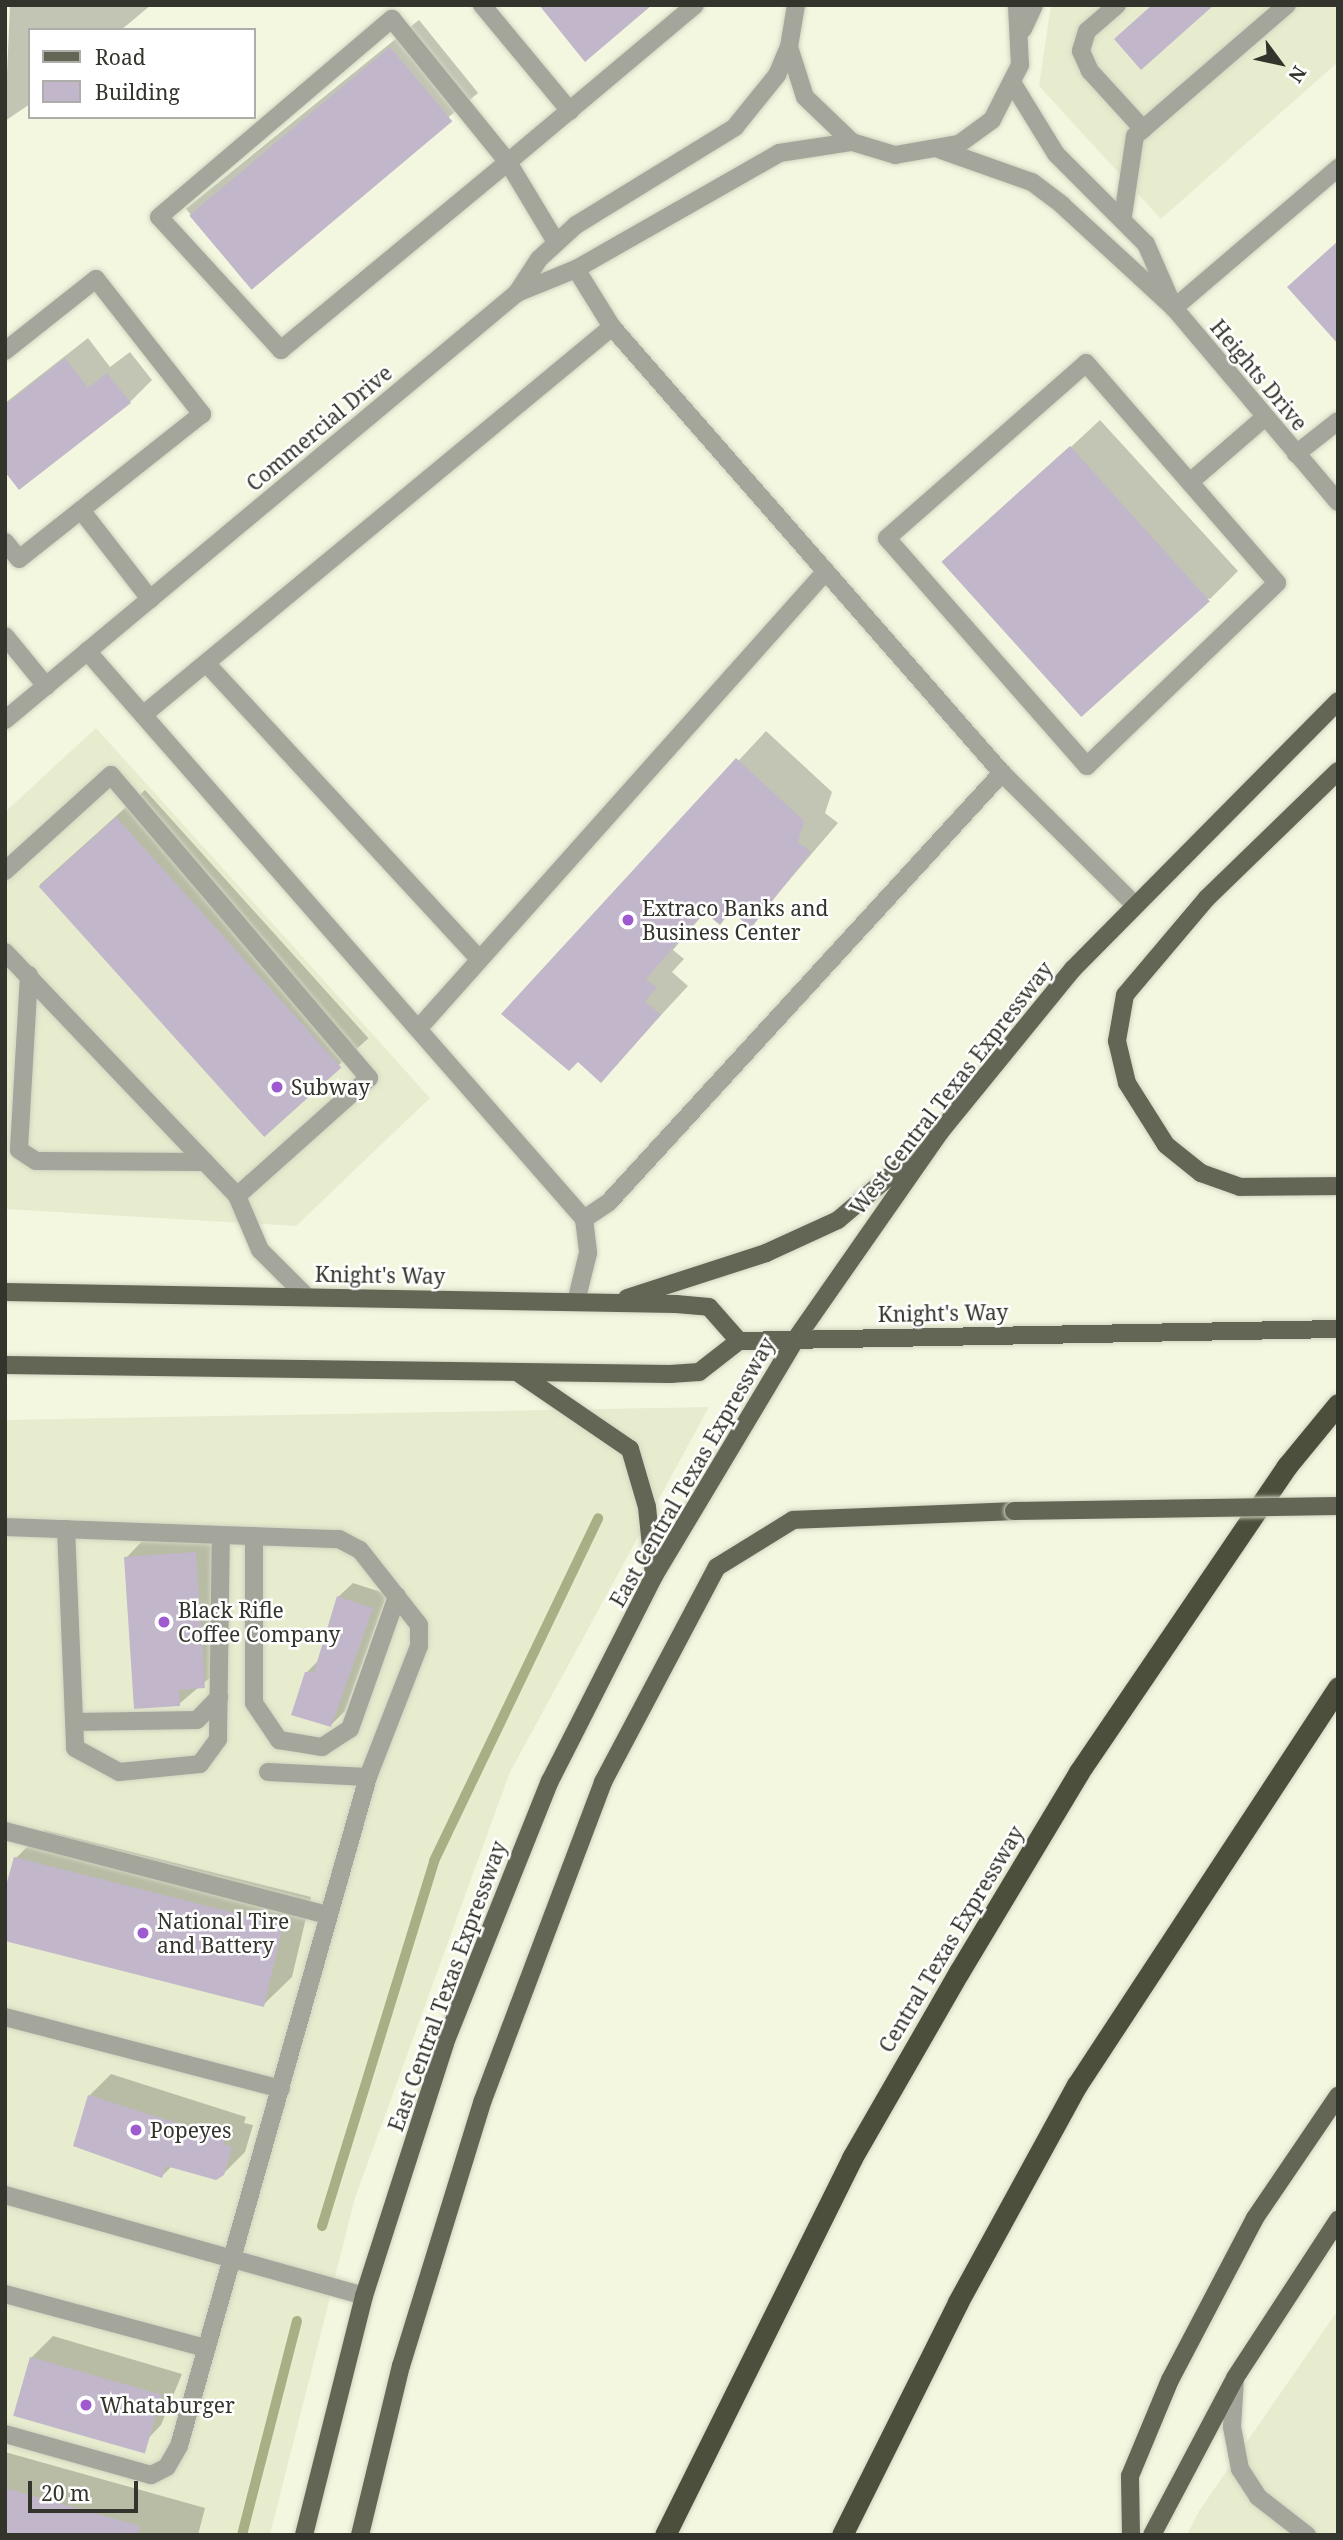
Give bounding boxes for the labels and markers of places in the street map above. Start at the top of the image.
place label: Extraco Banks and Business Center [642,895,828,945]
marker: Extraco Banks and Business Center [620,912,636,928]
place label: Subway [291,1074,370,1100]
marker: Subway [269,1079,285,1095]
place label: Black Rifle Coffee Company [178,1597,340,1647]
marker: Black Rifle Coffee Company [156,1614,172,1630]
place label: National Tire and Battery [157,1908,289,1958]
marker: National Tire and Battery [135,1925,151,1941]
place label: Popeyes [150,2117,232,2143]
marker: Popeyes [128,2122,144,2138]
place label: Whataburger [100,2392,235,2418]
marker: Whataburger [78,2397,94,2413]

